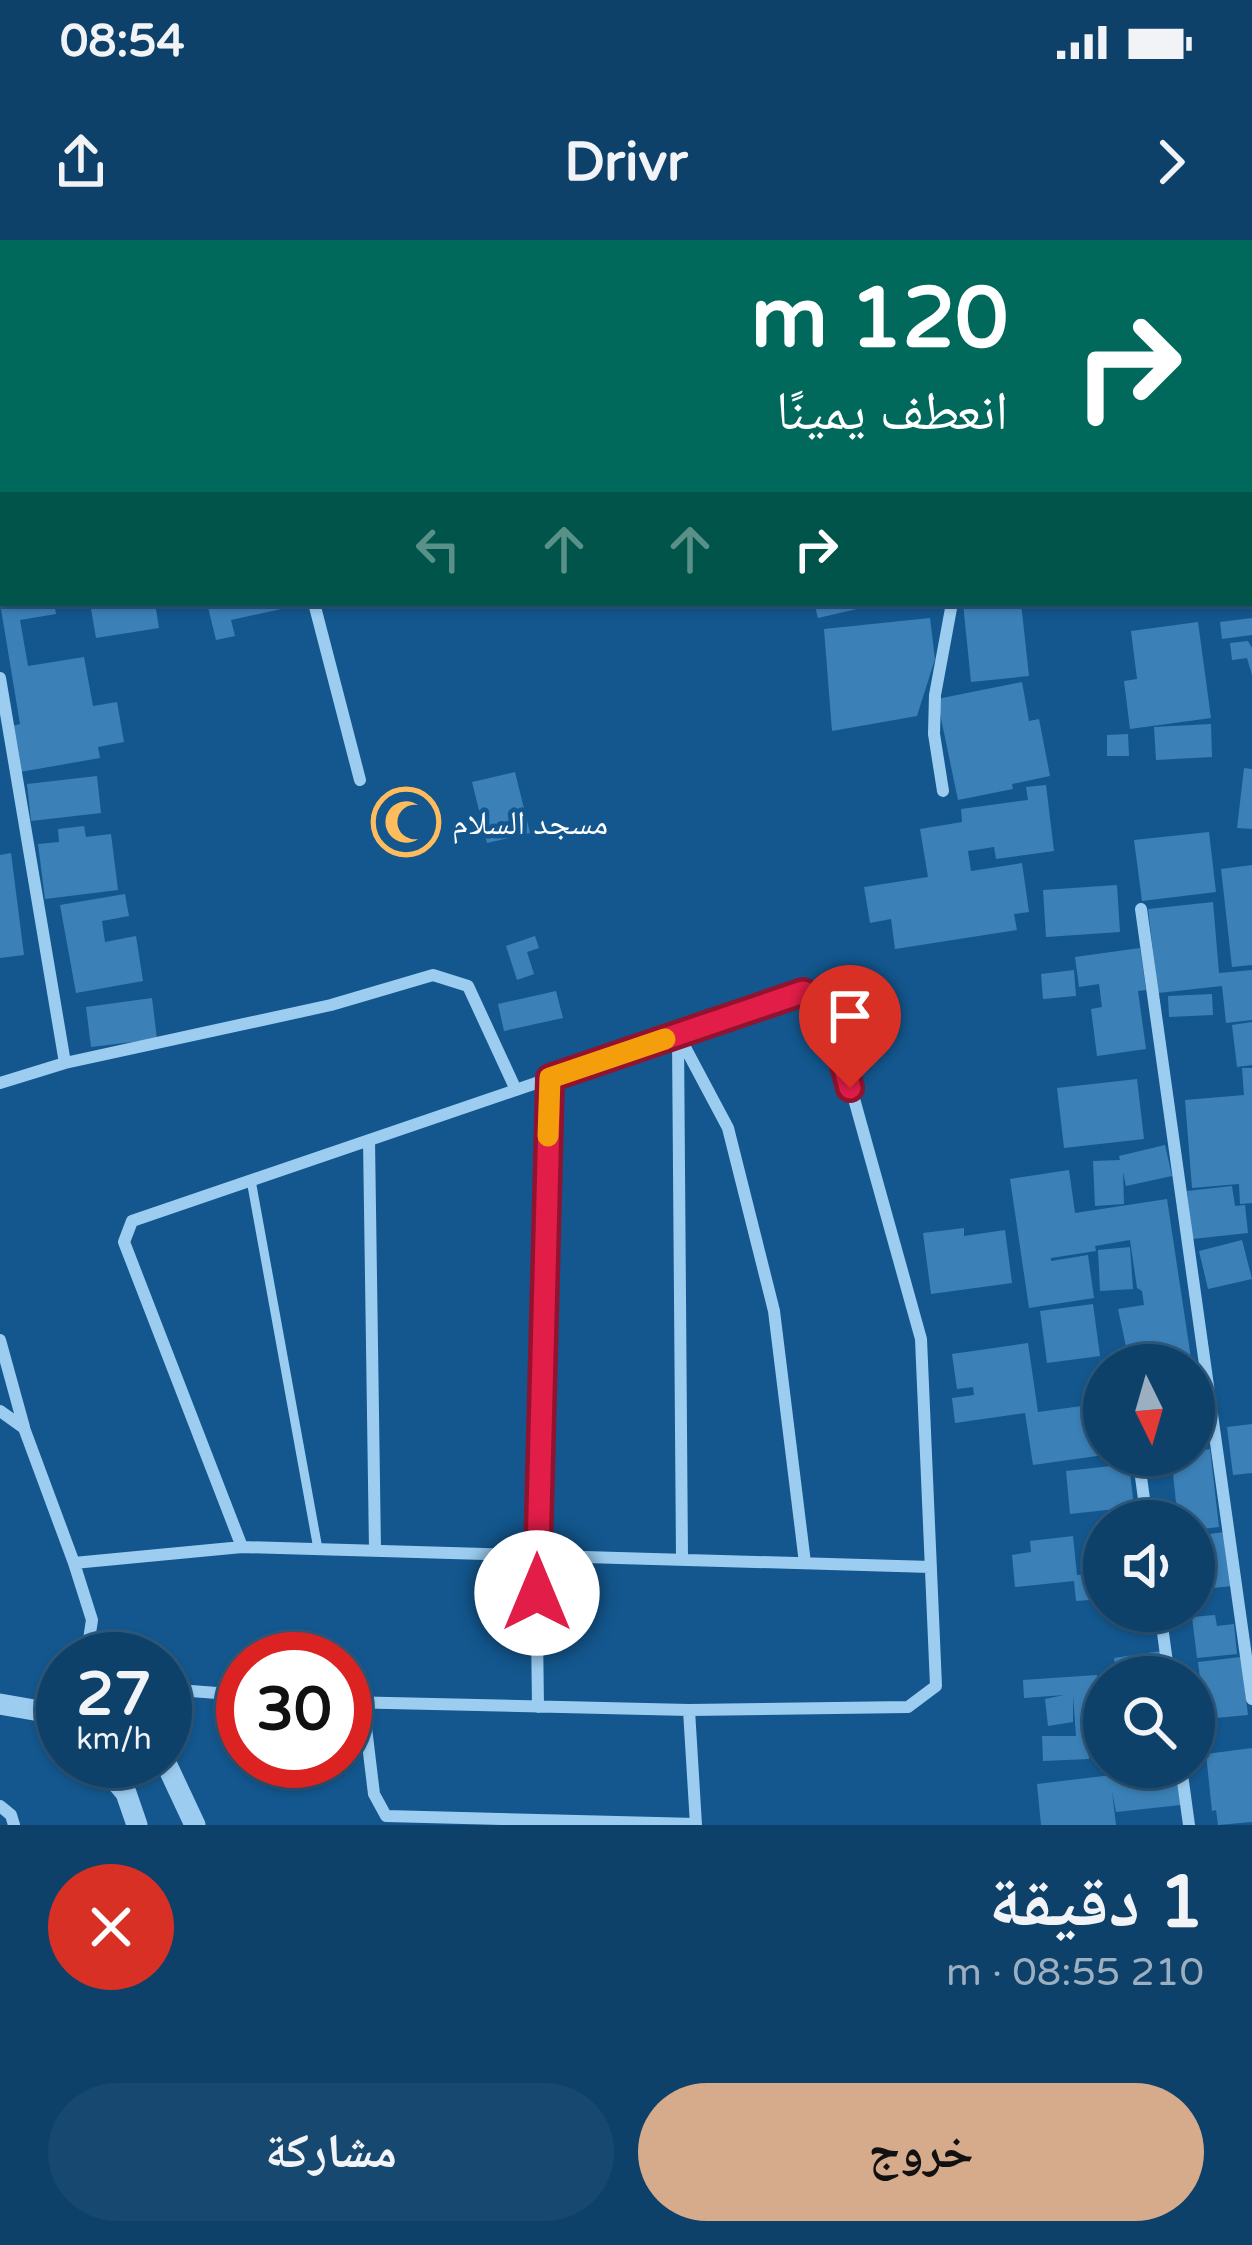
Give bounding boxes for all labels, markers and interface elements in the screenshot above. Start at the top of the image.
text: 08:54 [60,15,185,69]
icon: share [48,129,114,195]
icon: forward [1138,129,1204,195]
text: Drivr [564,130,688,195]
text: 120 m [751,269,1008,370]
icon: right [1050,288,1206,444]
text: انعطف يمينًا [776,379,1008,444]
icon: left [405,516,471,582]
icon: ahead [531,516,597,582]
icon: ahead [657,516,723,582]
icon: right [783,516,849,582]
mosque icon: مسجد السلام [371,787,441,857]
place label: مسجد السلام [452,804,608,844]
pin [799,965,901,1088]
icon: arrive [817,983,883,1049]
north arrow [1083,1344,1215,1476]
map controls [1083,1344,1215,1788]
button: sound [1083,1500,1215,1632]
position arrow [474,1530,600,1656]
speed limit sign: 30 [216,1632,372,1788]
button: search [1083,1656,1215,1788]
text: 27 [76,1659,152,1731]
text: km/h [76,1721,152,1758]
text: 1 دقيقة [989,1860,1204,1947]
button: close [48,1864,174,1990]
text: 210 m · 08:55 [946,1949,1204,1996]
button: مشاركة [48,2083,614,2221]
button: خروج [638,2083,1204,2221]

